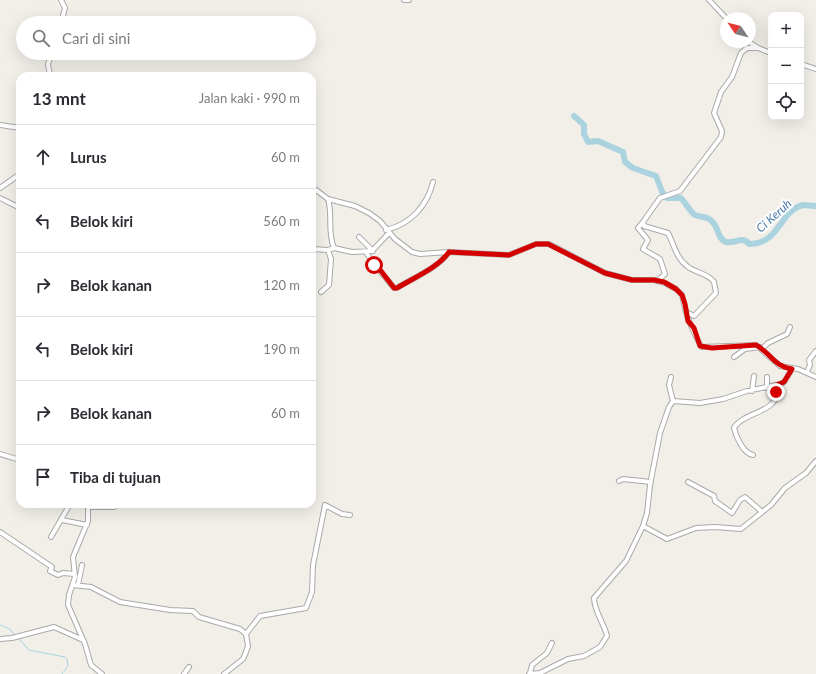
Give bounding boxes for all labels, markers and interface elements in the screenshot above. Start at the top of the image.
north arrow [720,12,756,48]
map controls [768,12,804,120]
button: + [768,12,804,48]
search box [16,16,316,60]
icon: search [30,27,52,49]
text: Cari di sini [62,29,130,47]
button: − [768,48,804,84]
button: locate [768,84,804,120]
text: 13 mnt [32,88,86,109]
text: Jalan kaki · 990 m [199,90,300,106]
icon: ahead [32,146,54,168]
text: Lurus [70,148,107,166]
text: 60 m [271,149,300,165]
water label: Ci Keruh [753,196,795,235]
icon: left [32,210,54,232]
text: Belok kiri [70,212,133,230]
text: 560 m [263,213,300,229]
route start [365,256,383,274]
icon: right [32,274,54,296]
text: Belok kanan [70,276,152,294]
text: 120 m [263,277,300,293]
icon: left [32,338,54,360]
text: Belok kiri [70,340,133,358]
text: 190 m [263,341,300,357]
route end [767,383,785,401]
icon: right [32,402,54,424]
text: Belok kanan [70,404,152,422]
text: 60 m [271,405,300,421]
icon: arrive [32,466,54,488]
text: Tiba di tujuan [70,468,161,486]

